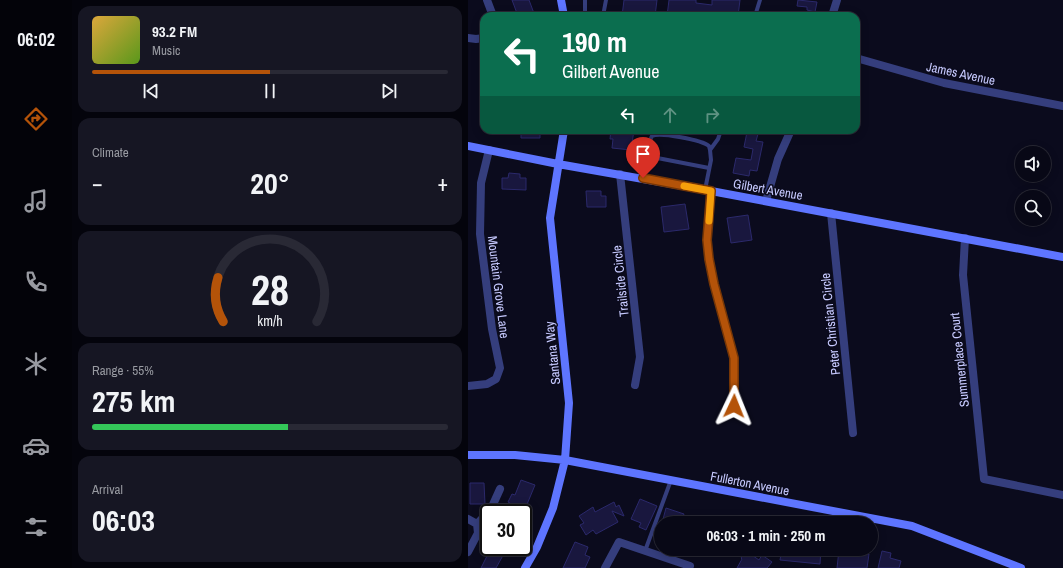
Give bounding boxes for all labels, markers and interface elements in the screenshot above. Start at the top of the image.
text: 93.2 FM [152,21,197,42]
text: 190 m [562,23,627,61]
text: 06:02 [17,27,55,52]
icon: left [496,28,548,80]
text: Music [152,42,180,59]
street label: James Avenue [925,58,997,89]
text: Gilbert Avenue [562,59,659,84]
icon: previous [140,80,162,102]
icon: pause [259,80,281,102]
icon: next [378,80,400,102]
icon: left [617,104,639,126]
icon: ahead [659,104,681,126]
icon: right [701,104,723,126]
icon: directions [22,105,50,133]
pin [626,137,660,178]
icon: arrive [632,143,654,165]
text: Climate [92,144,129,161]
map controls [1015,146,1051,226]
button: sound [1015,146,1051,182]
text: 20° [250,163,290,203]
text: − [92,168,103,198]
text: + [437,168,448,198]
street label: Gilbert Avenue [732,175,804,204]
icon: music [22,187,50,215]
button: search [1015,190,1051,226]
street label: Mountain Grove Lane [484,235,513,339]
street label: Trailside Circle [608,244,633,318]
text: 28 [251,262,289,318]
icon: phone [22,268,50,296]
street label: Peter Christian Circle [817,272,844,376]
text: km/h [257,311,283,330]
street label: Summerplace Court [946,312,973,408]
street label: Santana Way [541,320,564,385]
icon: climate [22,350,50,378]
text: Range · 55% [92,362,154,379]
text: 275 km [92,381,175,421]
position arrow [713,385,755,427]
icon: car [22,432,50,460]
street label: Fullerton Avenue [709,468,791,499]
text: Arrival [92,481,123,498]
text: 06:03 [92,500,155,540]
speed limit sign: 30 [480,504,532,556]
icon: filters [22,513,50,541]
text: 06:03 · 1 min · 250 m [707,525,825,546]

